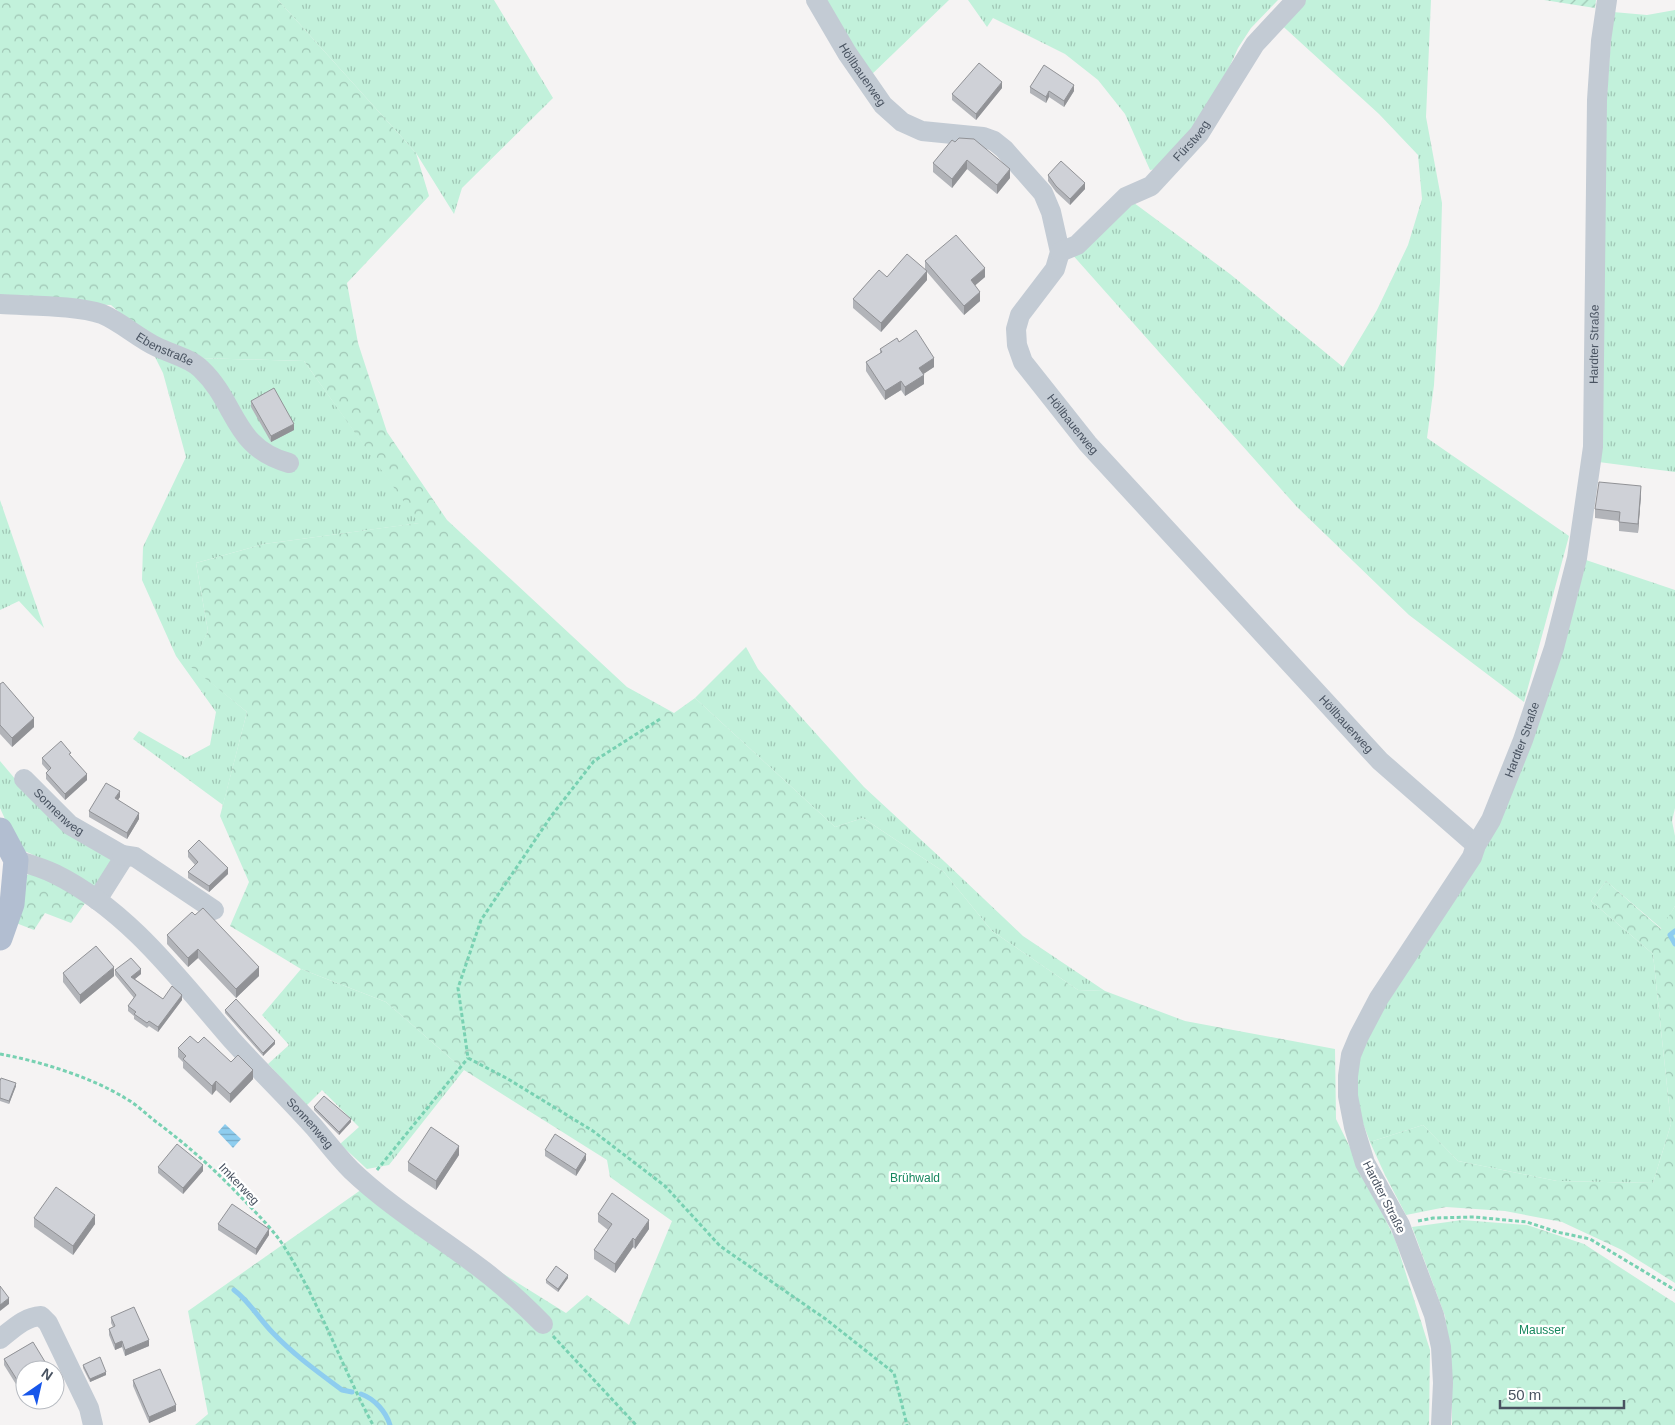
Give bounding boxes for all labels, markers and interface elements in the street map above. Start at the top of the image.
street label: Höllbauerweg [836,41,889,109]
street label: Fürstweg [1170,118,1213,164]
street label: Hardter Straße [1587,304,1602,384]
street label: Ebenstraße [133,329,196,369]
street label: Höllbauerweg [1044,391,1101,457]
street label: Höllbauerweg [1316,692,1376,756]
street label: Hardter Straße [1502,700,1542,780]
street label: Sonnenweg [31,786,86,838]
street label: Sonnenweg [284,1095,336,1152]
street label: Hardter Straße [1360,1158,1408,1236]
street label: Imkerweg [216,1160,262,1208]
park label: Brühwald [890,1171,940,1185]
park label: Mausser [1519,1323,1565,1337]
north arrow [15,1360,65,1410]
text: N [39,1365,56,1384]
scale bar [1500,1378,1624,1410]
text: 50 m [1508,1386,1541,1403]

